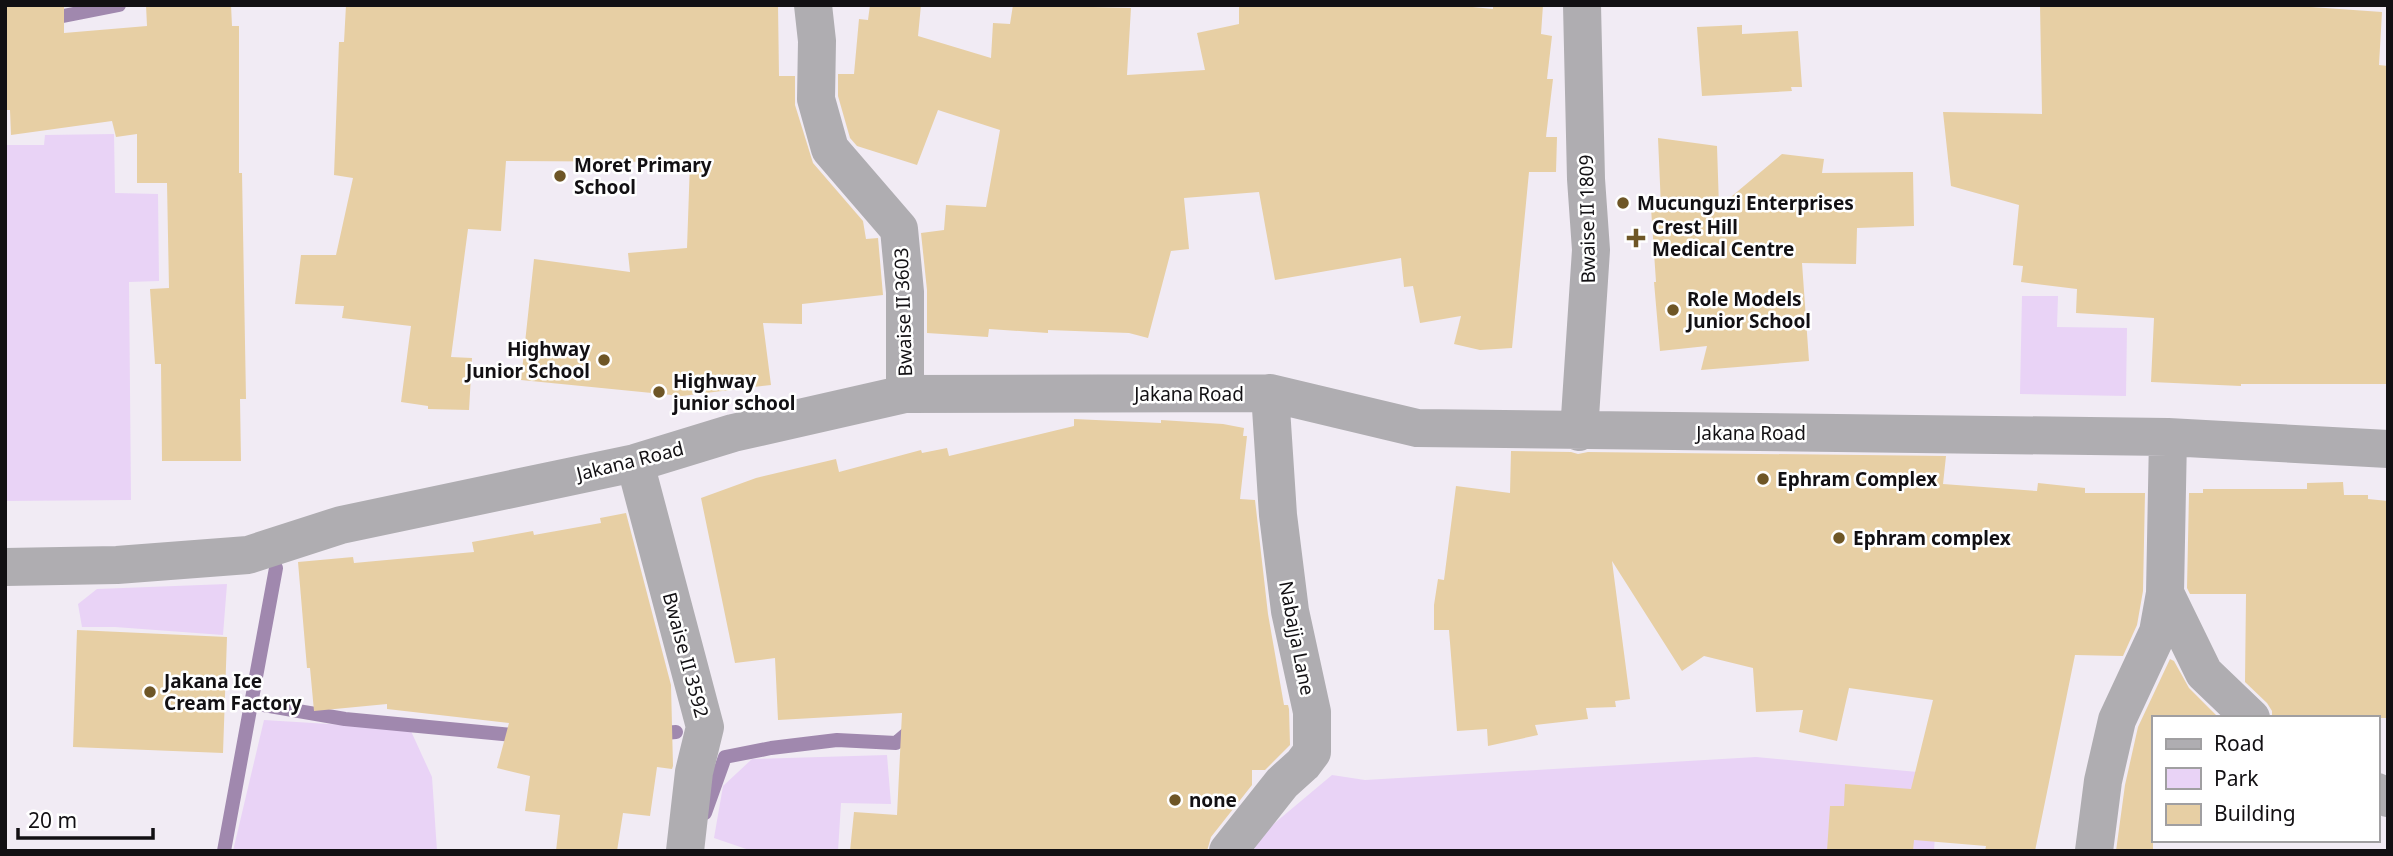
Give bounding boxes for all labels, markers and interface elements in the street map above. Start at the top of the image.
place label: Moret Primary School [574,152,712,200]
street label: Bwaise II 1809 [1573,154,1601,284]
marker: Moret Primary School [552,168,568,184]
place label: Mucunguzi Enterprises [1637,190,1854,216]
marker: Mucunguzi Enterprises [1615,195,1631,211]
place label: Crest Hill Medical Centre [1652,214,1794,262]
marker: Crest Hill Medical Centre [1626,228,1646,248]
street label: Bwaise II 3603 [888,247,918,377]
place label: Role Models Junior School [1685,286,1811,334]
marker: Role Models Junior School [1665,302,1681,318]
place label: Highway Junior School [464,336,590,384]
marker: Highway Junior School [596,352,612,368]
place label: Highway junior school [672,368,795,416]
street label: Jakana Road [1132,381,1244,407]
marker: Highway junior school [651,384,667,400]
street label: Jakana Road [1694,420,1806,446]
street label: Jakana Road [572,435,686,487]
place label: Ephram Complex [1777,466,1937,492]
marker: Ephram Complex [1755,471,1771,487]
place label: Ephram complex [1853,525,2011,551]
marker: Ephram complex [1831,530,1847,546]
street label: Nabajja Lane [1273,579,1321,697]
street label: Bwaise II 3592 [657,589,715,721]
place label: Jakana Ice Cream Factory [162,668,302,716]
marker: Jakana Ice Cream Factory [142,684,158,700]
legend [2152,716,2379,842]
text: Road [2214,729,2264,757]
text: Park [2214,764,2259,792]
place label: none [1189,787,1237,813]
marker: none [1167,792,1183,808]
scale bar [18,796,152,840]
text: Building [2214,799,2296,827]
text: 20 m [28,806,77,834]

